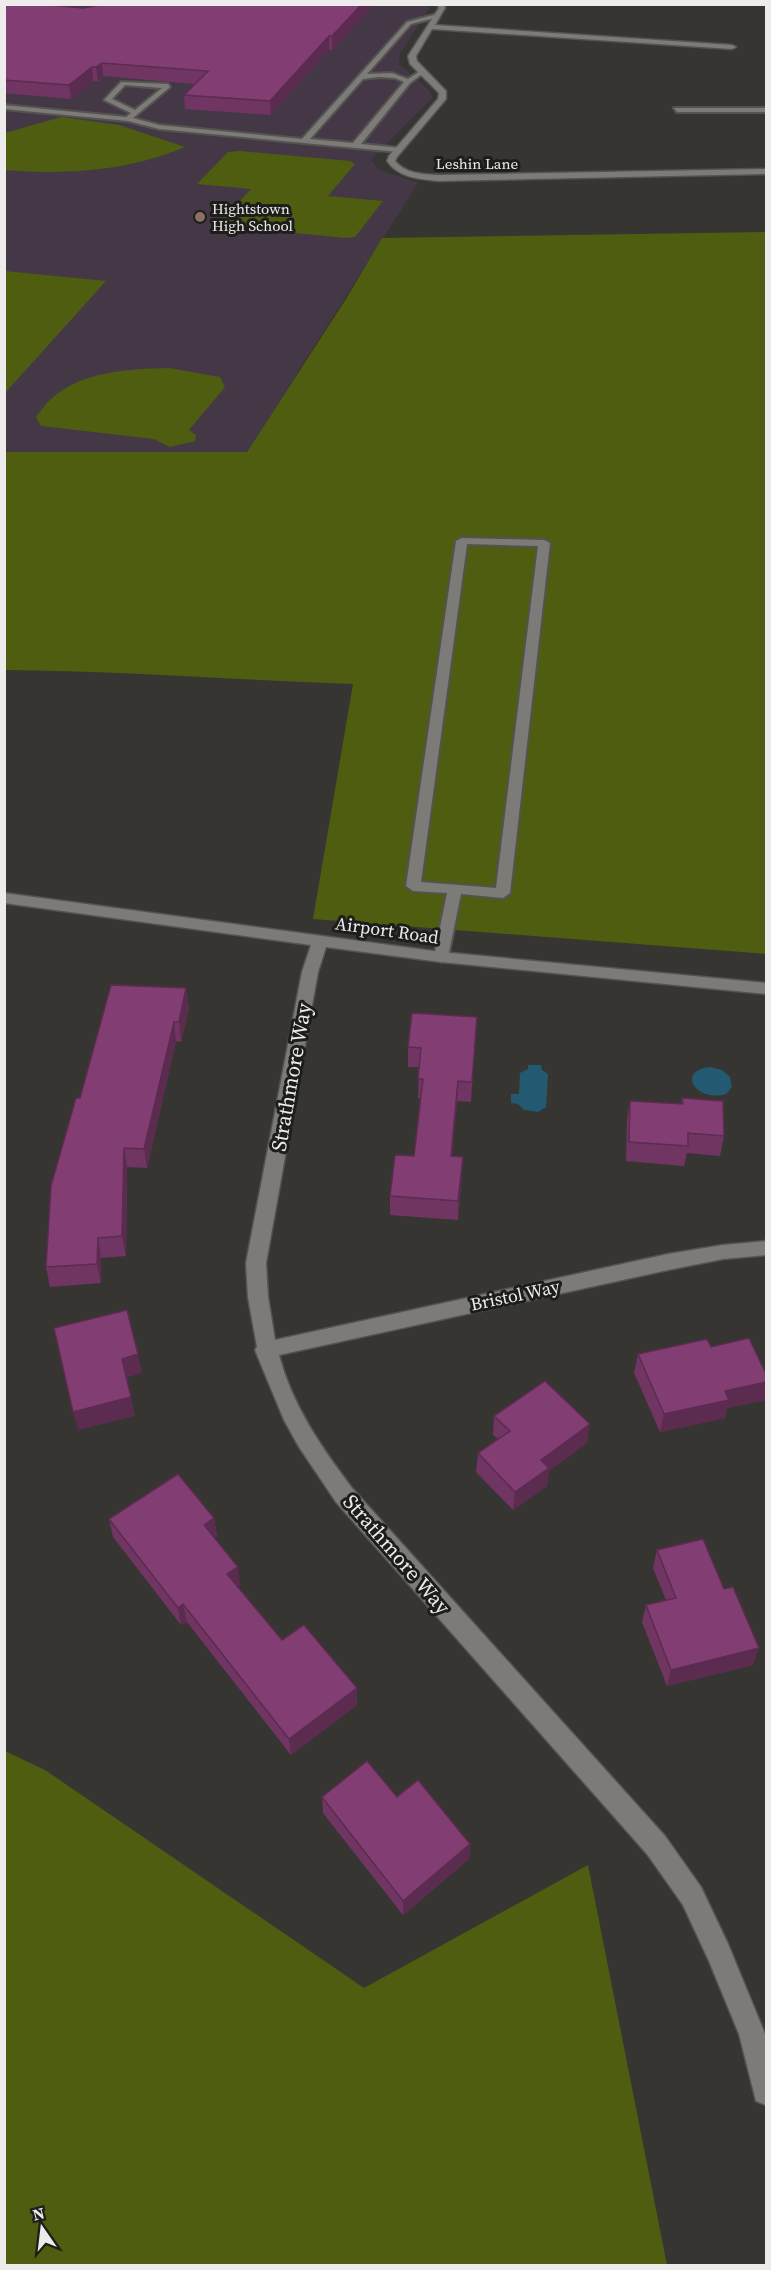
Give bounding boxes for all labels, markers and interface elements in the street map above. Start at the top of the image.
street label: Leshin Lane [436,153,518,174]
place label: Hightstown High School [212,198,294,236]
marker: Hightstown High School [193,210,207,224]
street label: Airport Road [334,910,440,950]
street label: Strathmore Way [264,1000,318,1153]
street label: Bristol Way [468,1273,563,1317]
street label: Strathmore Way [337,1488,457,1620]
north arrow [12,2198,72,2258]
text: N [30,2201,47,2226]

